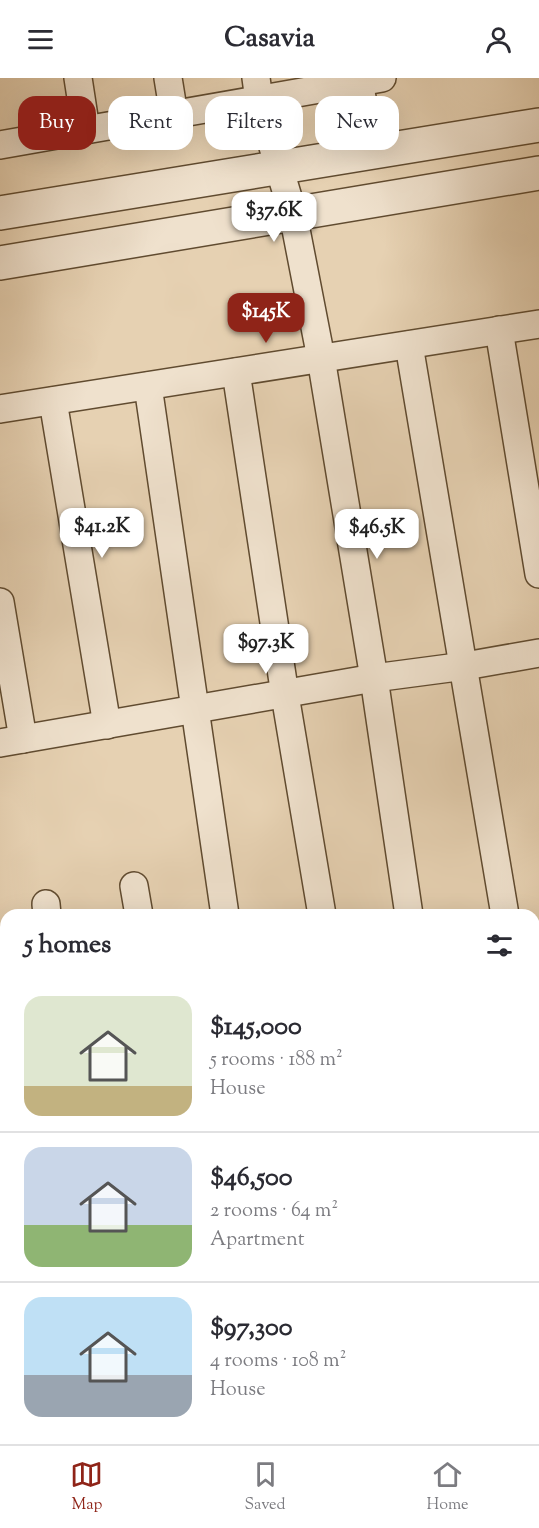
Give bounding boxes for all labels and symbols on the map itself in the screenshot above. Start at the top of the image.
pin: $37.6K [225,192,323,243]
pin: $145K [224,293,308,344]
pin: $41.2K [53,508,151,559]
pin: $46.5K [328,509,426,560]
pin: $97.3K [217,624,315,675]

